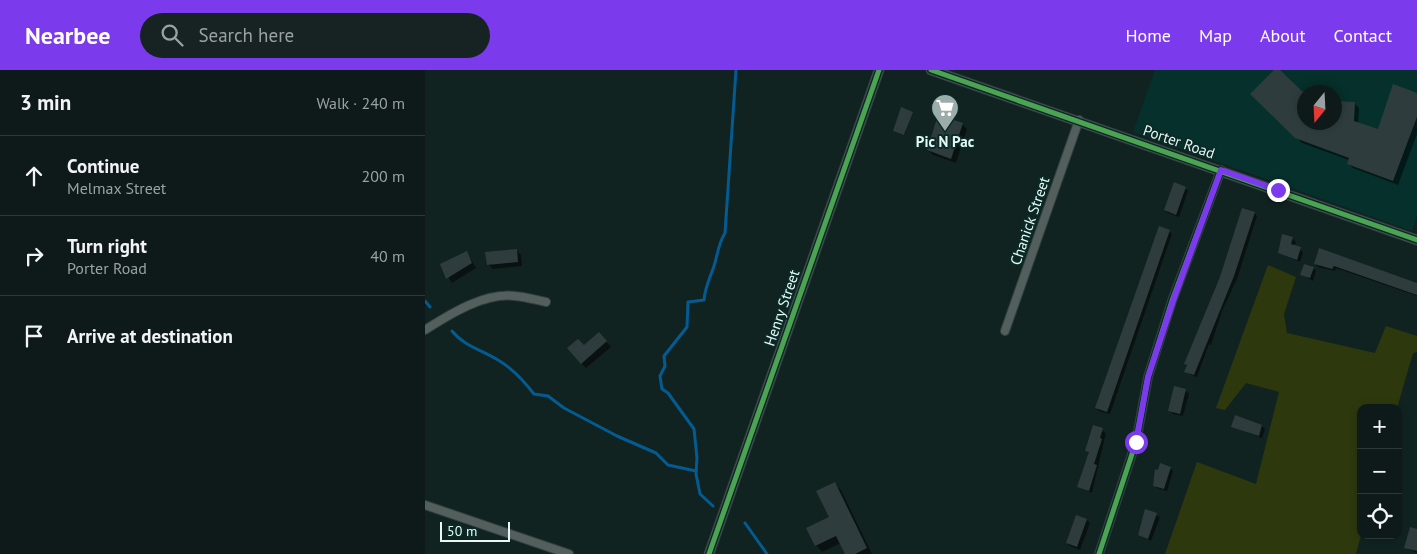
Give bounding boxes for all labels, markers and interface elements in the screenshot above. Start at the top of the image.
search box [140,13,490,58]
text: Nearbee [25,20,110,51]
icon: search [158,21,186,49]
text: Search here [198,23,294,47]
text: Home [1125,24,1171,47]
text: Map [1199,24,1232,47]
text: About [1260,24,1306,47]
text: Contact [1334,24,1392,47]
north arrow [1297,85,1342,130]
text: 3 min [20,89,71,116]
text: Walk · 240 m [316,93,405,113]
supermarket icon: Pic N Pac [930,93,960,132]
street label: Porter Road [1141,120,1218,163]
place label: Pic N Pac [916,132,975,151]
text: Continue [67,154,139,178]
icon: ahead [20,162,48,190]
text: 200 m [362,166,405,186]
street label: Chanick Street [1006,174,1054,268]
text: Melmax Street [67,178,166,198]
route end [1267,179,1290,202]
text: Turn right [67,234,147,258]
icon: right [20,242,48,270]
text: 40 m [370,246,405,266]
text: Porter Road [67,258,147,278]
street label: Henry Street [760,267,803,349]
icon: arrive [20,322,48,350]
text: Arrive at destination [67,324,233,348]
map controls [1357,404,1402,539]
button: + [1357,404,1402,449]
route start [1125,431,1148,454]
button: − [1357,449,1402,494]
button: locate [1357,494,1402,539]
scale bar [440,519,510,542]
text: 50 m [447,522,477,540]

